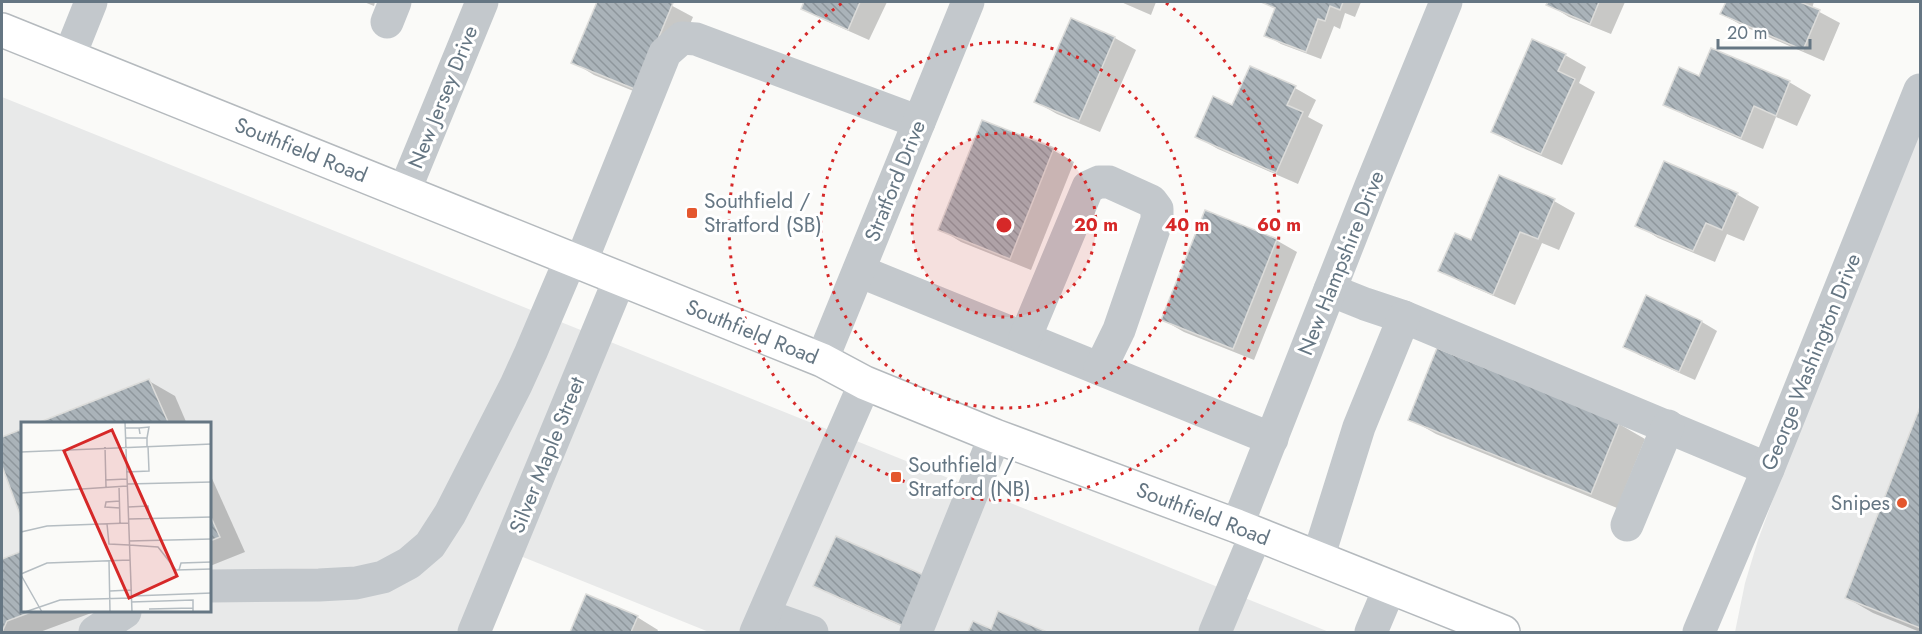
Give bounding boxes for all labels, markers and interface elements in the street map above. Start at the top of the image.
scale bar [1718,12,1810,50]
text: 20 m [1727,20,1767,46]
street label: New Jersey Drive [401,21,485,173]
street label: Southfield Road [230,110,372,190]
street label: Stratford Drive [857,116,933,246]
street label: New Hampshire Drive [1290,166,1392,360]
place label: Southfield / Stratford (SB) [704,186,822,240]
marker: Southfield / Stratford (SB) [685,206,699,220]
text: 20 m [1074,212,1118,238]
text: 40 m [1165,212,1209,238]
text: 60 m [1257,212,1301,238]
centre of rings [994,215,1014,235]
street label: George Washington Drive [1754,249,1868,475]
street label: Southfield Road [681,292,823,372]
street label: Silver Maple Street [502,372,592,538]
inset map [21,422,212,613]
place label: Southfield / Stratford (NB) [908,450,1031,504]
marker: Southfield / Stratford (NB) [889,470,903,484]
street label: Southfield Road [1132,475,1274,553]
place label: Snipes [1831,488,1890,518]
marker: Snipes [1895,496,1909,510]

